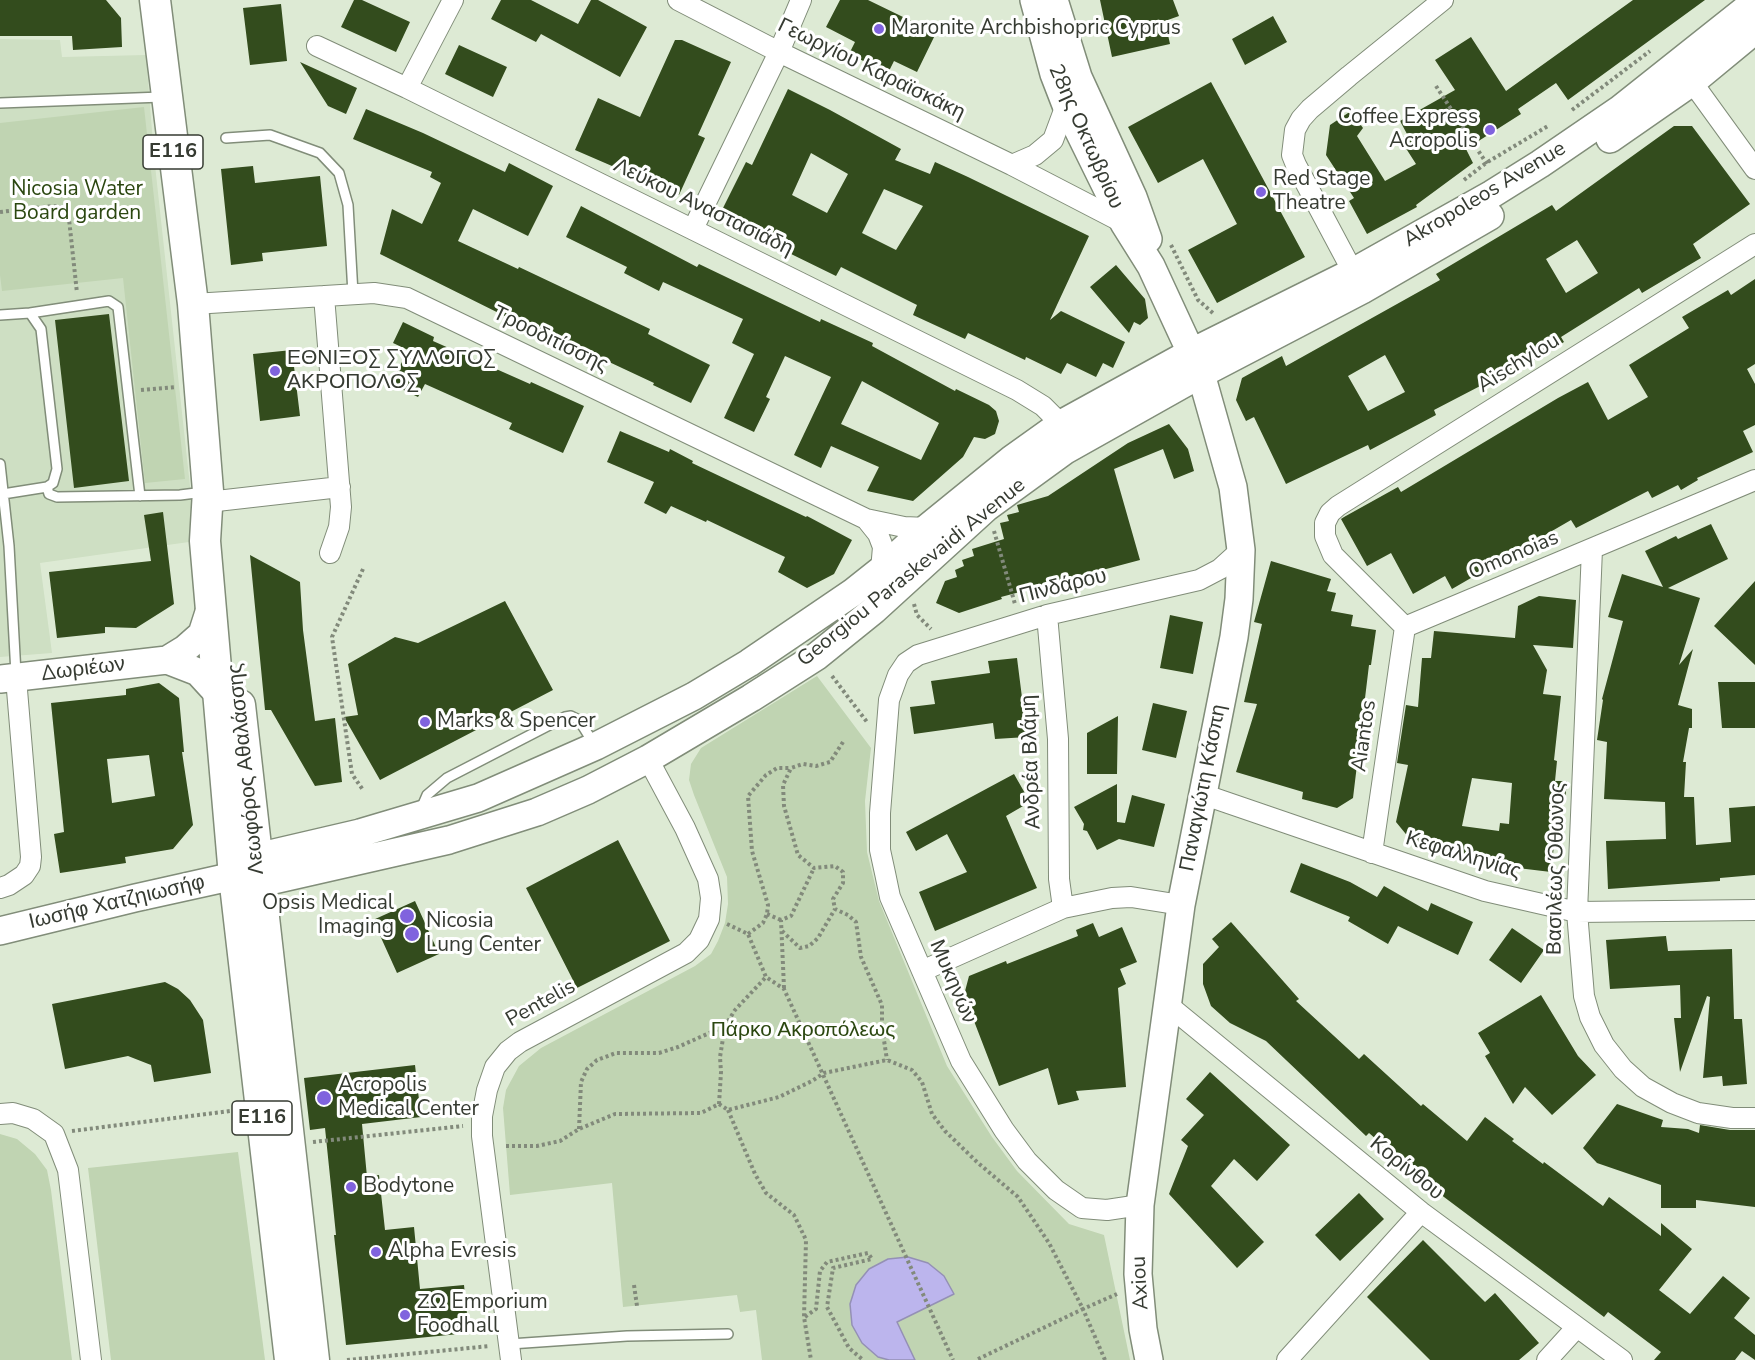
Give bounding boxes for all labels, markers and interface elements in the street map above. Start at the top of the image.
street label: Γεωργίου Καραϊσκάκη [773,14,969,126]
place label: Maronite Archbishopric Cyprus [891,16,1181,42]
marker: Maronite Archbishopric Cyprus [872,22,886,36]
street label: 28ης Οκτωβρίου [1042,61,1128,213]
place label: Coffee Express Acropolis [1338,105,1478,155]
marker: Coffee Express Acropolis [1483,123,1497,137]
road number: E116 [143,135,203,169]
street label: Akropoleos Avenue [1399,137,1571,253]
street label: Λεύκου Αναστασιάδη [609,154,797,262]
place label: Red Stage Theatre [1273,167,1370,217]
park label: Nicosia Water Board garden [11,177,143,227]
marker: Red Stage Theatre [1254,185,1268,199]
street label: Τροοδιτίσσης [488,301,612,379]
street label: Aischylou [1473,329,1565,399]
place label: ΕΘΝΙΞΟΣ ΣΥΛΛΟΓΟΣ ΑΚΡΟΠΟΛΟΣ [287,346,496,396]
marker: ΕΘΝΙΞΟΣ ΣΥΛΛΟΓΟΣ ΑΚΡΟΠΟΛΟΣ [268,364,282,378]
street label: Georgiou Paraskevaidi Avenue [793,473,1031,673]
street label: Omonoias [1465,526,1563,586]
street label: Πινδάρου [1017,564,1109,610]
street label: Δωριέων [39,652,127,688]
street label: Λεωφόρος Αθαλάσσης [223,662,271,876]
street label: Ανδρέα Βλάμη [1017,694,1047,830]
street label: Aiantos [1347,698,1383,774]
street label: Παναγιώτη Κάσπη [1175,702,1233,874]
place label: Marks & Spencer [437,709,596,735]
marker: Marks & Spencer [418,715,432,729]
street label: Βασιλέως Όθωνος [1543,783,1571,955]
street label: Κεφαλληνίας [1402,827,1524,885]
street label: Ιωσήφ Χατζηιωσήφ [27,870,207,936]
place label: Opsis Medical Imaging [262,891,394,941]
marker: Opsis Medical Imaging [398,907,416,925]
place label: Nicosia Lung Center [426,909,541,959]
marker: Nicosia Lung Center [403,925,421,943]
street label: Μυκηνών [923,936,981,1028]
street label: Pentelis [502,975,580,1033]
park label: Πάρκο Ακροπόλεως [711,1018,895,1044]
place label: Acropolis Medical Center [338,1073,479,1123]
marker: Acropolis Medical Center [315,1089,333,1107]
road number: E116 [232,1101,292,1135]
street label: Κορίνθου [1364,1132,1448,1206]
place label: Bodytone [363,1174,454,1200]
marker: Bodytone [344,1180,358,1194]
place label: Alpha Evresis [388,1239,517,1265]
marker: Alpha Evresis [369,1245,383,1259]
street label: Axiou [1127,1255,1155,1311]
place label: ΖΩ Emporium Foodhall [417,1290,548,1340]
marker: ΖΩ Emporium Foodhall [398,1308,412,1322]

